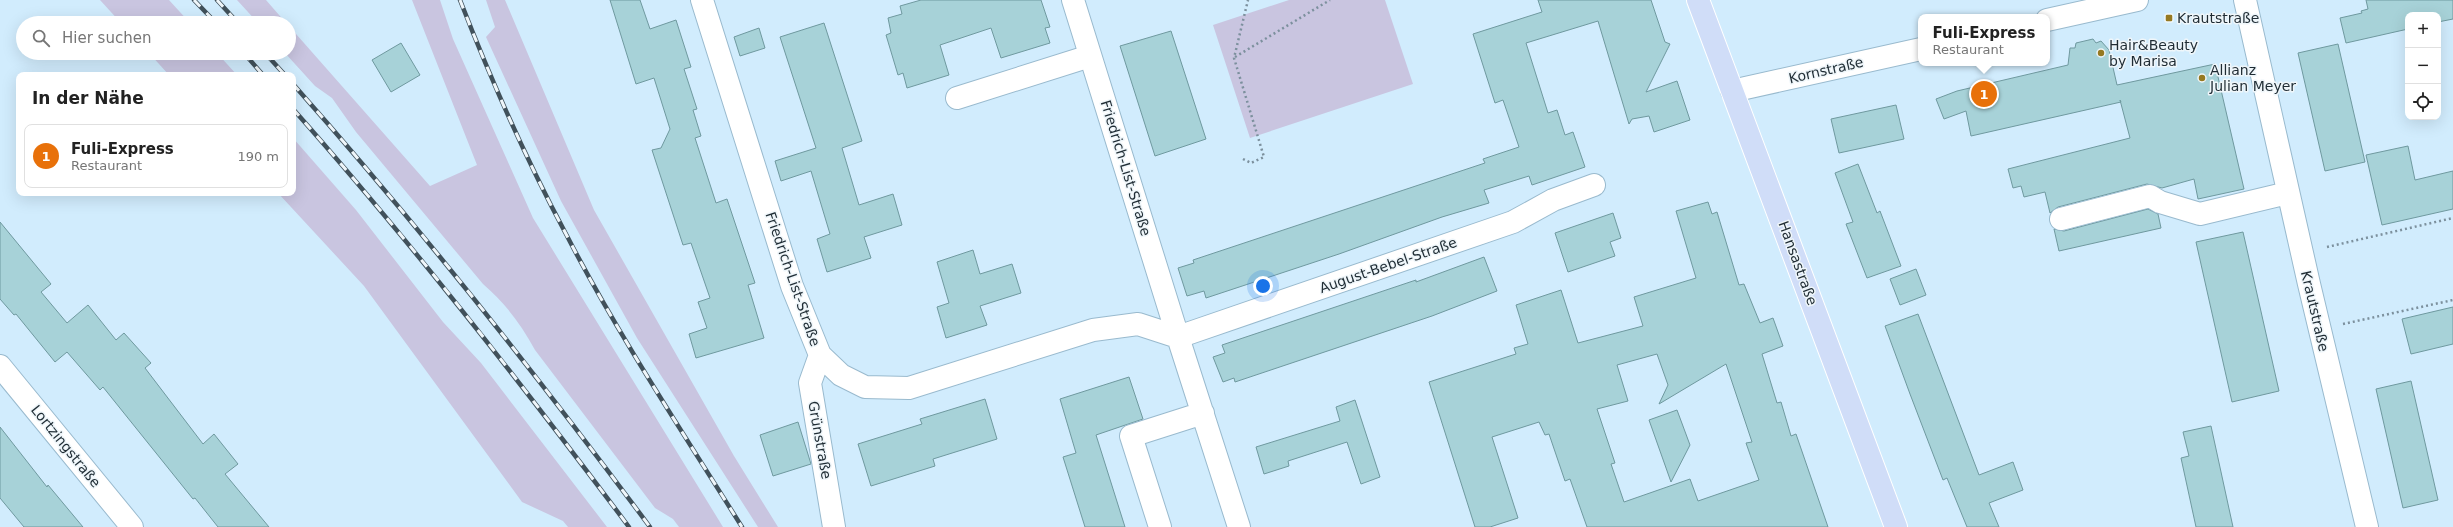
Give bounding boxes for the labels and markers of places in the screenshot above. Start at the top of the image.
place label: Krautstraße [2177,10,2259,26]
marker: Krautstraße [2164,13,2174,23]
place label: Hair&Beauty by Marisa [2109,37,2198,69]
marker: Hair&Beauty by Marisa [2096,48,2106,58]
place label: Allianz Julian Meyer [2209,62,2296,94]
marker: Allianz Julian Meyer [2197,73,2207,83]
pin: 1 [1971,79,1997,109]

